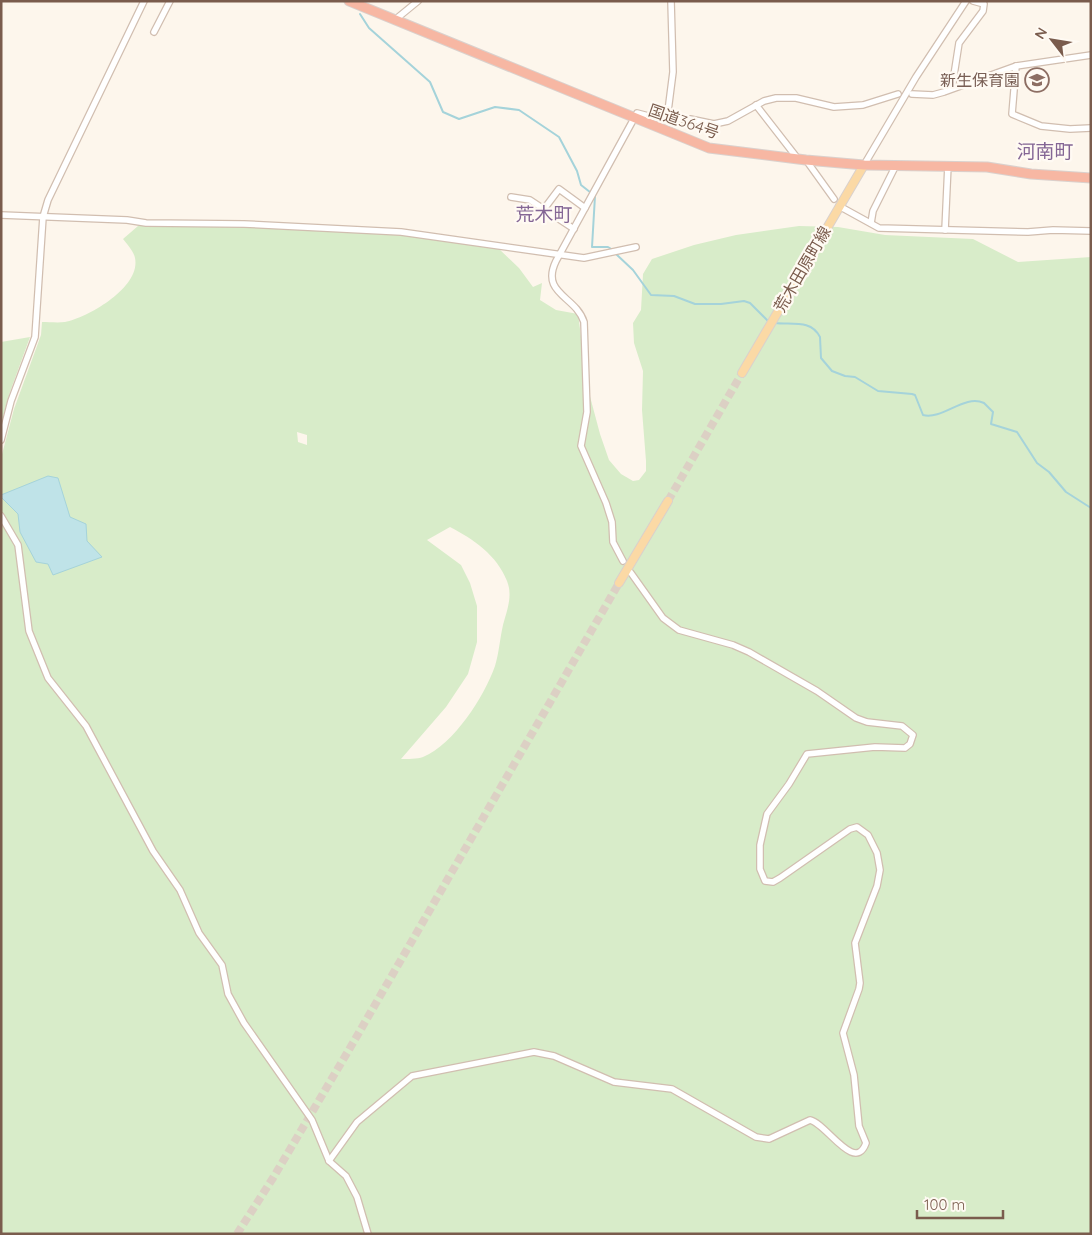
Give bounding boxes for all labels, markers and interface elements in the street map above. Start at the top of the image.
north arrow [1027,15,1077,65]
text: N [1030,24,1051,42]
school or university icon: 新生保育園 [1024,67,1050,93]
place label: 新生保育園 [940,70,1020,90]
street label: 国道364号 [646,100,722,142]
district label: 河南町 [1016,139,1074,163]
district label: 荒木町 [515,202,573,226]
street label: 荒木田原町線 [769,222,835,316]
scale bar [917,1188,1003,1220]
text: 100 m [924,1195,965,1214]

